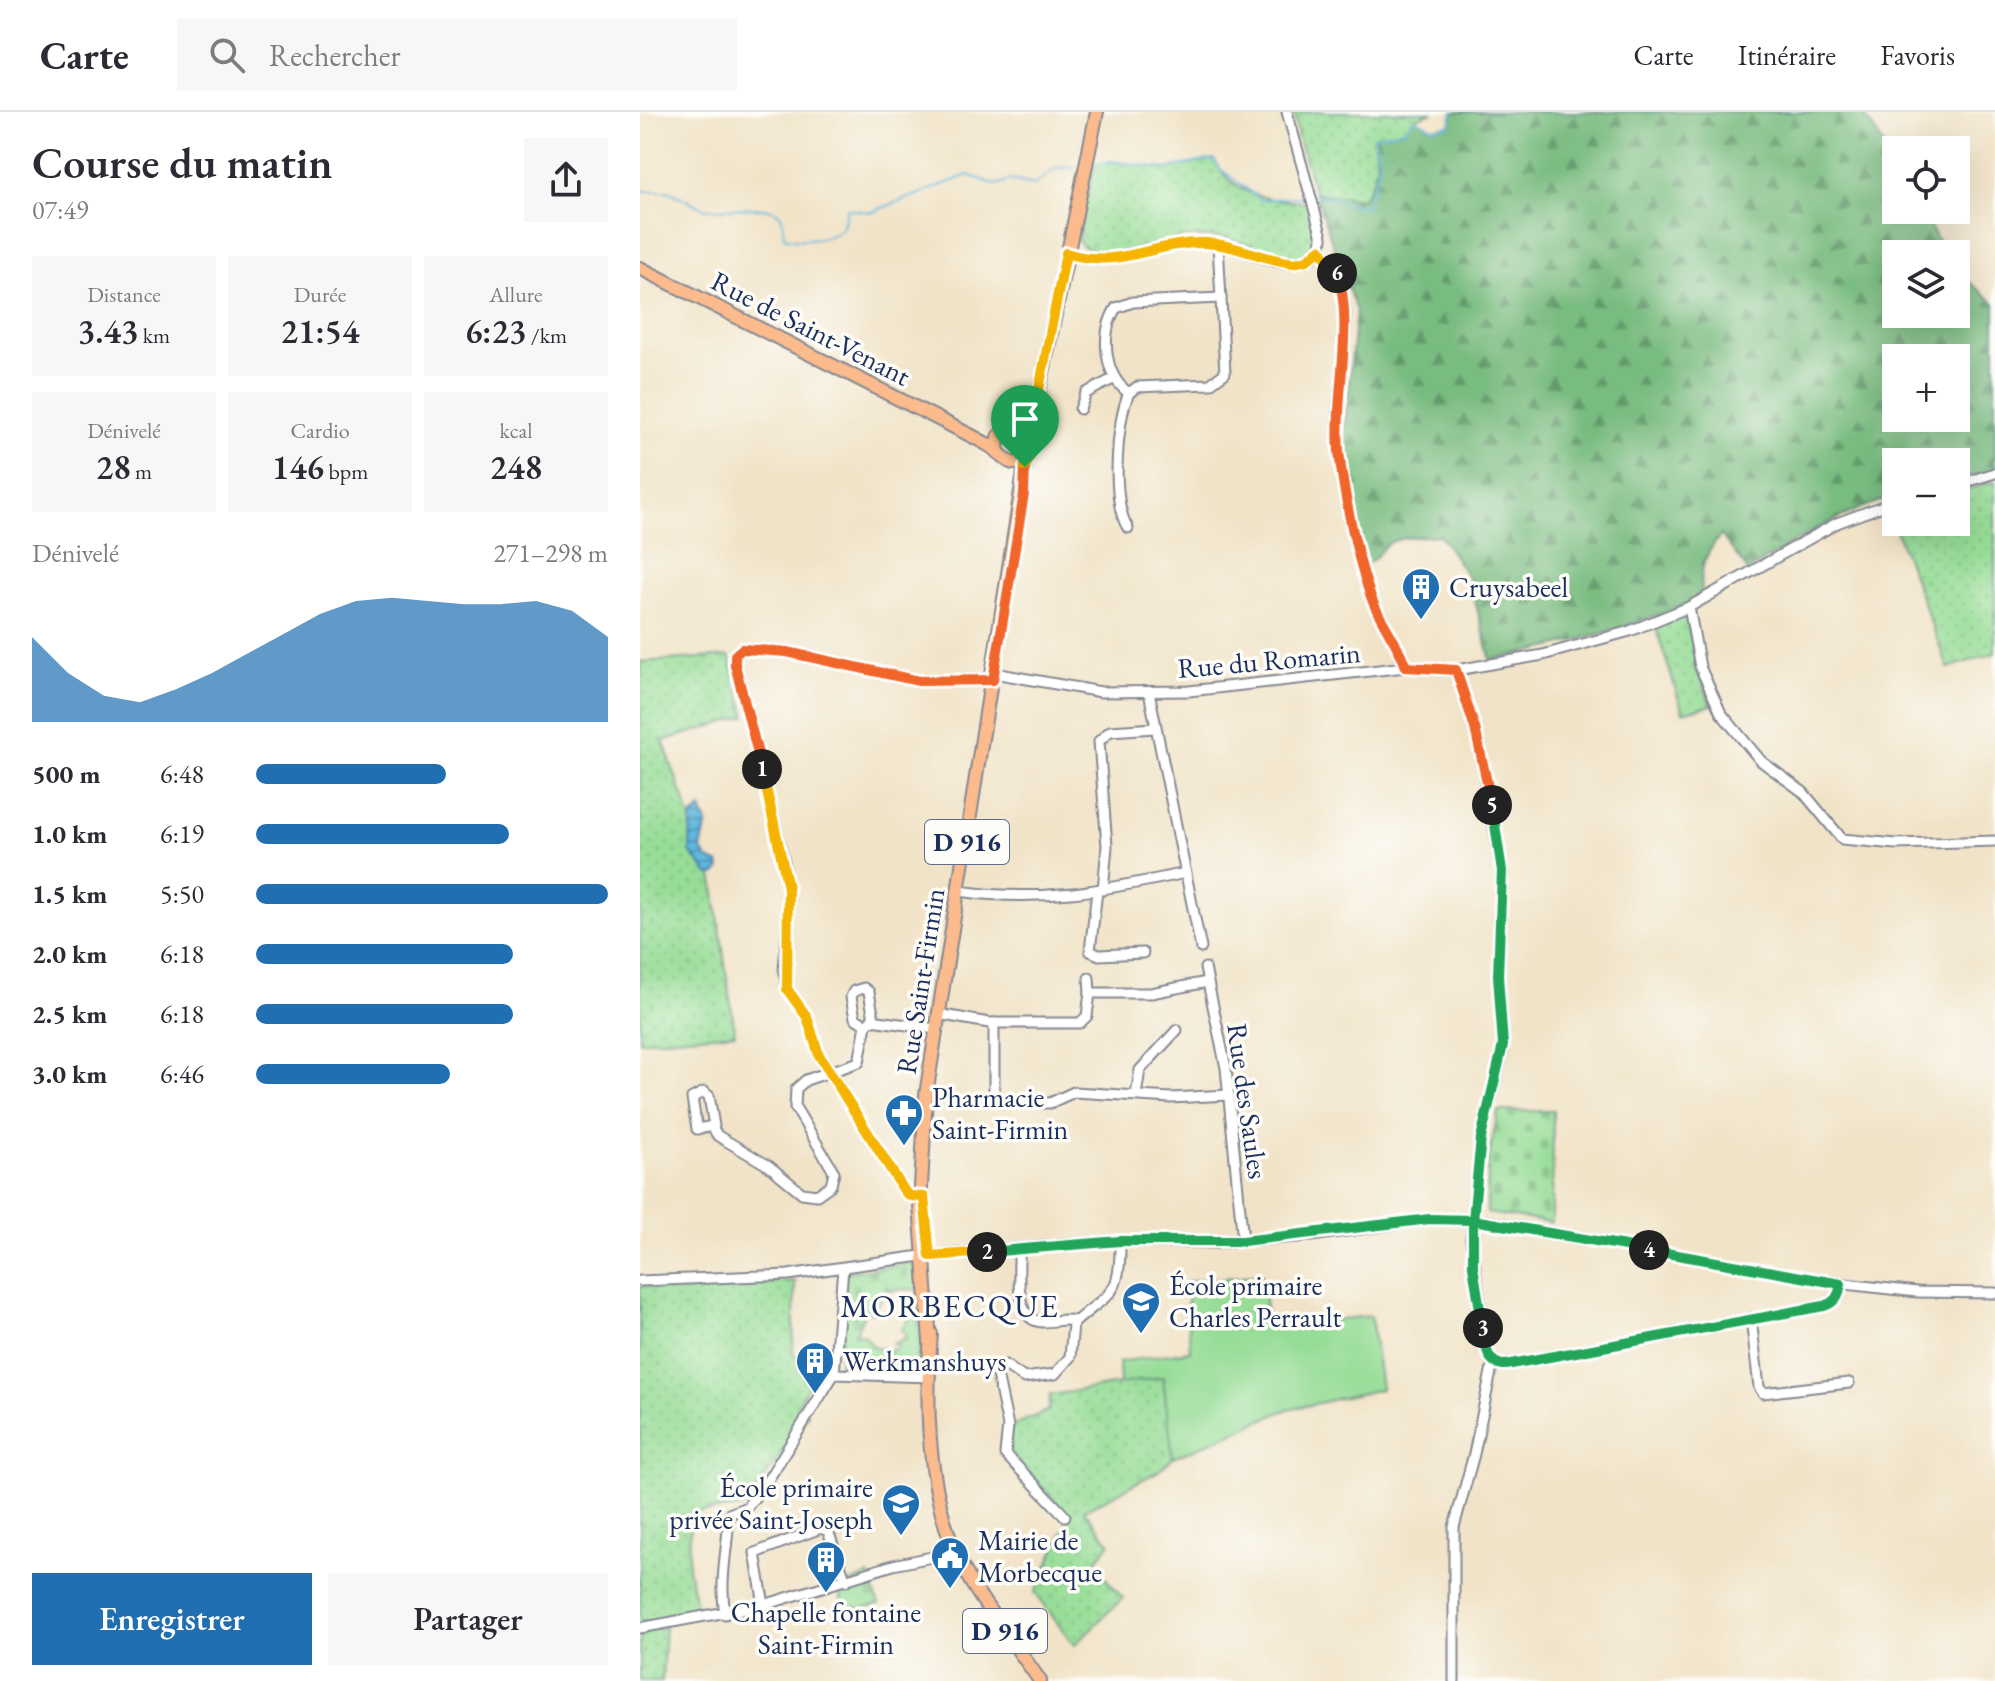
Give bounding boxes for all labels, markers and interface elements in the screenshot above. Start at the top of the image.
search box [177,19,737,91]
text: Carte [40,31,129,80]
icon: search [205,33,249,77]
text: Rechercher [269,36,401,75]
text: Carte [1634,37,1694,73]
text: Itinéraire [1738,37,1836,73]
text: Favoris [1880,37,1955,73]
text: Course du matin [32,134,333,191]
map controls [1882,136,1970,536]
button: locate [1882,136,1970,224]
button: share [524,138,608,222]
text: 07:49 [32,193,88,227]
button: layers [1882,240,1970,328]
pin: 6 [1317,253,1357,293]
text: 6 [1331,258,1343,287]
street label: Rue de Saint-Venant [705,262,917,394]
text: Distance [87,280,161,309]
text: Durée [294,280,346,309]
text: Allure [489,280,543,309]
text: 3.43 [78,309,138,353]
text: 21:54 [281,309,359,353]
text: 6:23 [465,309,526,353]
text: km [138,321,170,350]
text: /km [526,321,567,350]
button: + [1882,344,1970,432]
pin [991,385,1059,467]
icon: arrive [1003,397,1047,441]
text: Dénivelé [87,416,161,445]
text: Cardio [290,416,350,445]
text: kcal [499,416,533,445]
text: 28 [96,445,131,489]
text: 146 [272,445,324,489]
text: 248 [490,445,542,489]
button: − [1882,448,1970,536]
text: m [131,457,152,486]
text: bpm [324,457,368,486]
text: Dénivelé [32,536,119,570]
text: 271–298 m [493,536,608,570]
building icon: Cruysabeel [1400,566,1442,621]
place label: Cruysabeel [1449,569,1568,605]
street label: Rue du Romarin [1176,634,1362,686]
pin: 1 [742,749,782,789]
text: 1 [756,754,768,783]
text: 500 m [32,757,100,791]
text: 6:48 [160,757,204,791]
pin: 5 [1472,785,1512,825]
text: 5 [1486,790,1498,819]
text: 1.0 km [32,817,107,851]
text: 6:19 [160,817,204,851]
road number: D 916 [925,820,1009,864]
text: 1.5 km [32,877,107,911]
text: 5:50 [160,877,204,911]
street label: Rue Saint-Firmin [888,885,952,1076]
text: 2.0 km [32,937,107,971]
text: 6:18 [160,937,204,971]
text: 2.5 km [32,997,107,1031]
text: 6:18 [160,997,204,1031]
street label: Rue des Saules [1219,1021,1277,1181]
text: 3.0 km [32,1057,107,1091]
text: 6:46 [160,1057,204,1091]
place label: Pharmacie Saint-Firmin [932,1079,1068,1147]
pharmacy icon: Pharmacie Saint-Firmin [883,1092,925,1147]
pin: 4 [1629,1230,1669,1270]
pin: 2 [967,1232,1007,1272]
text: 4 [1643,1235,1655,1264]
text: 2 [981,1237,993,1266]
place label: École primaire Charles Perrault [1169,1267,1341,1335]
school or university icon: École primaire Charles Perrault [1120,1280,1162,1335]
district label: MORBECQUE [840,1285,1060,1327]
pin: 3 [1463,1308,1503,1348]
text: 3 [1477,1313,1489,1342]
building icon: Werkmanshuys [794,1340,836,1395]
place label: Werkmanshuys [843,1343,1007,1379]
place label: École primaire privée Saint-Joseph [669,1469,873,1537]
school or university icon: École primaire privée Saint-Joseph [880,1482,922,1537]
place label: Mairie de Morbecque [978,1522,1102,1590]
public building icon: Mairie de Morbecque [929,1535,971,1590]
building icon: Chapelle fontaine Saint-Firmin [805,1539,847,1594]
button: Enregistrer [32,1573,312,1665]
button: Partager [328,1573,608,1665]
place label: Chapelle fontaine Saint-Firmin [731,1594,921,1662]
road number: D 916 [963,1609,1047,1653]

